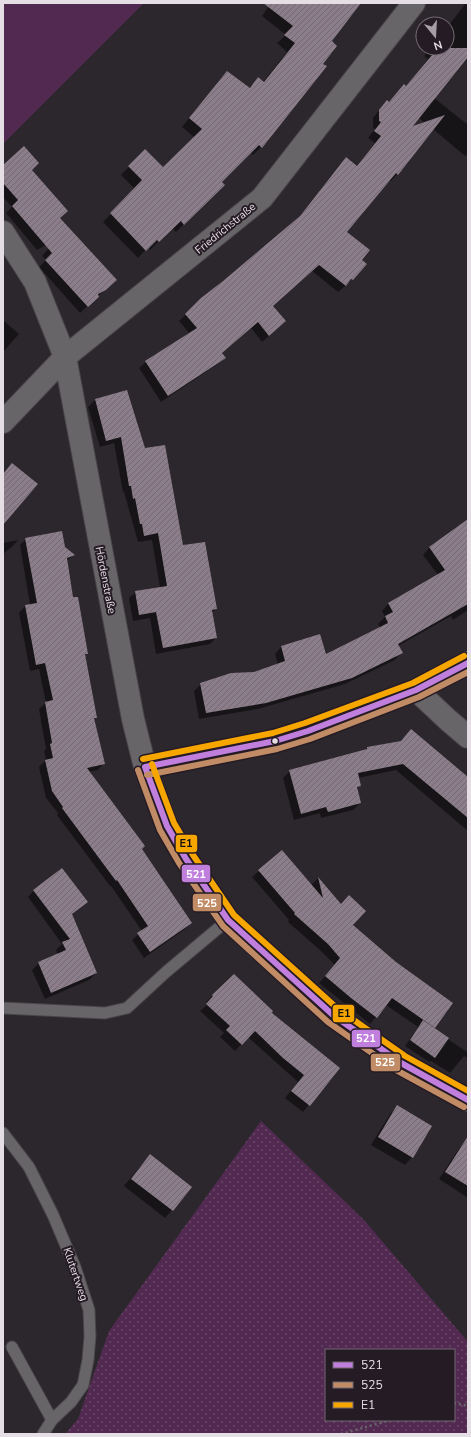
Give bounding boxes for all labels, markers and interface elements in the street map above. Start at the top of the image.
north arrow [415,16,455,56]
text: N [432,37,444,53]
street label: Friedrichstraße [192,199,259,257]
street label: Hördenstraße [92,545,119,615]
unlabelled marker [270,736,280,746]
line badge: E1 [175,834,198,853]
text: E1 [179,836,193,851]
line badge: 521 [181,864,211,883]
text: 521 [186,867,206,882]
line badge: 525 [192,893,222,912]
text: 525 [197,896,217,911]
line badge: E1 [332,1004,355,1023]
text: E1 [337,1006,351,1021]
line badge: 521 [351,1029,381,1048]
text: 521 [356,1031,376,1046]
line badge: 525 [370,1053,401,1072]
text: 525 [375,1055,395,1070]
street label: Klutertweg [59,1245,92,1303]
legend [325,1349,455,1421]
text: 521 [361,1357,383,1373]
text: 525 [361,1377,383,1393]
text: E1 [361,1397,375,1413]

